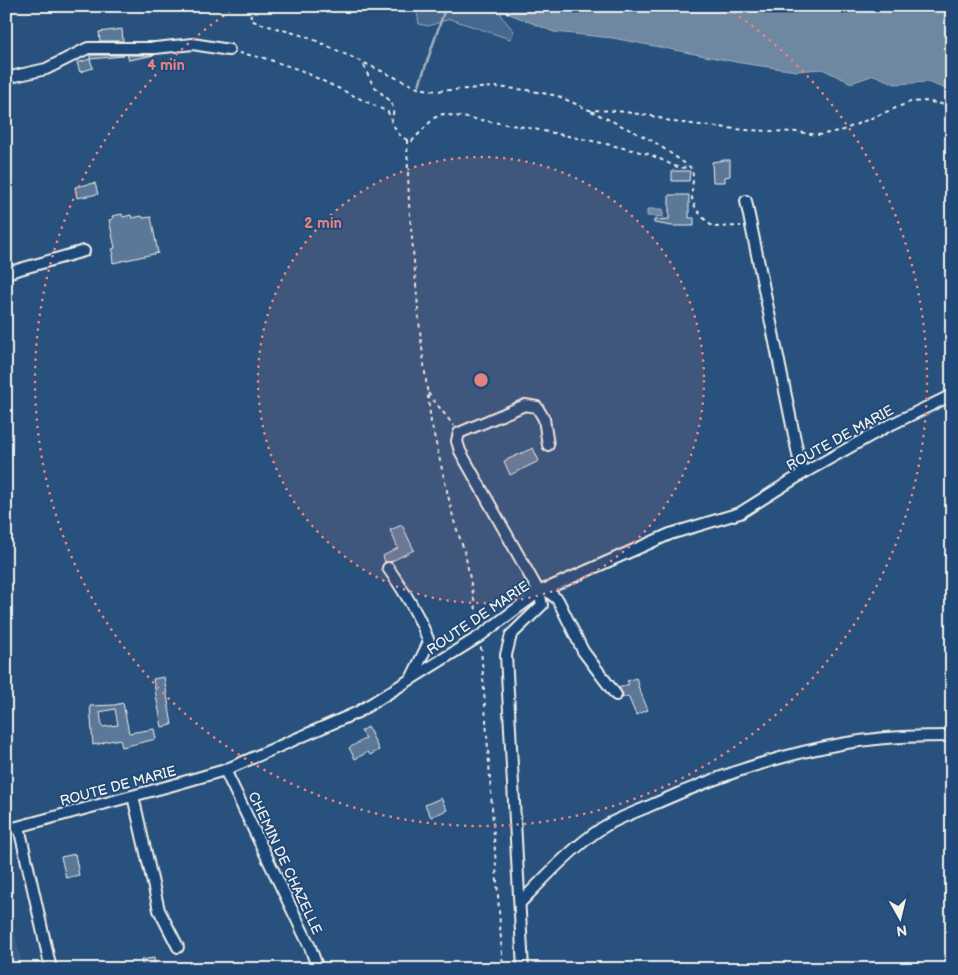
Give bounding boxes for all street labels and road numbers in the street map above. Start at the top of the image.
street label: ROUTE DE MARIE [784,402,896,474]
street label: ROUTE DE MARIE [424,577,532,659]
street label: ROUTE DE MARIE [58,762,178,810]
street label: CHEMIN DE CHAZELLE [244,789,326,937]

